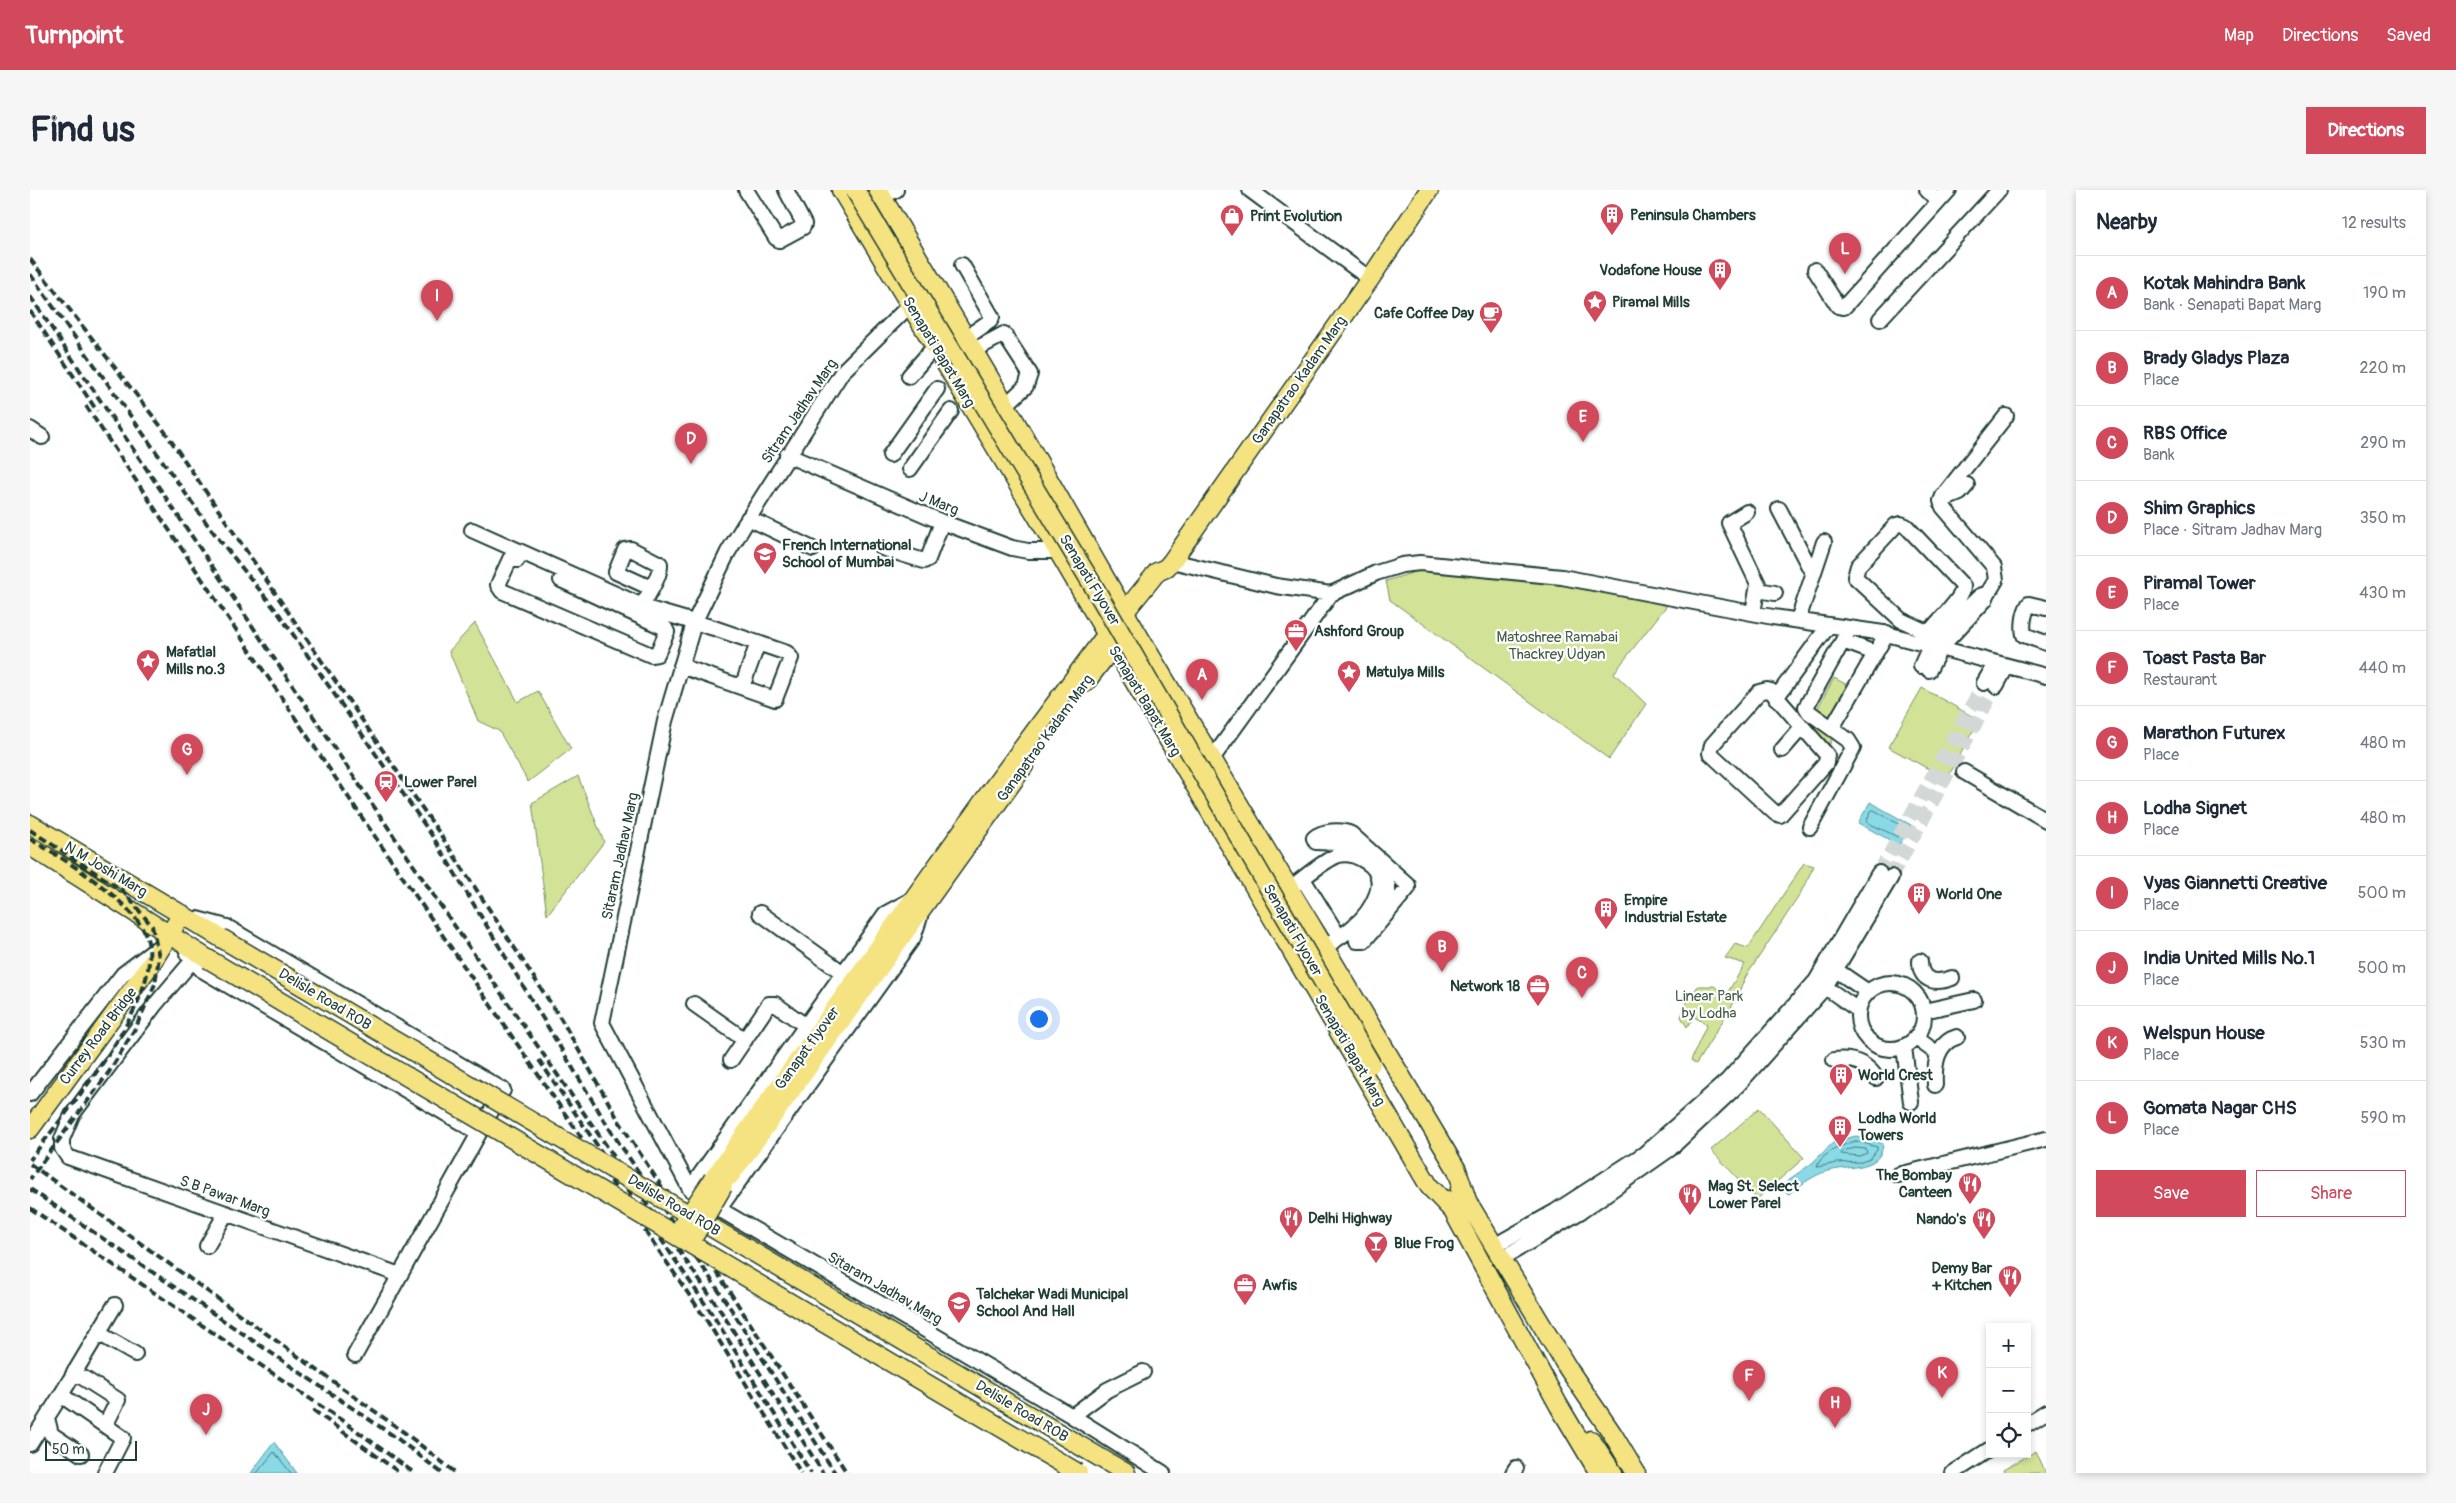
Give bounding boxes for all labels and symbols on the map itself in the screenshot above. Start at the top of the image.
building icon: Peninsula Chambers [1599,202,1625,236]
shop icon: Print Evolution [1219,203,1245,237]
place label: Peninsula Chambers [1630,206,1756,225]
place label: Print Evolution [1250,207,1343,226]
pin: L [1829,233,1861,274]
building icon: Vodafone House [1707,257,1733,291]
place label: Vodafone House [1599,261,1703,280]
pin: I [421,280,453,321]
place icon: Piramal Mills [1582,289,1608,323]
street label: Senapati Bapat Marg [898,293,979,411]
place label: Piramal Mills [1612,293,1690,312]
cafe icon: Cafe Coffee Day [1478,300,1504,334]
place label: Cafe Coffee Day [1374,304,1475,323]
street label: Ganapatrao Kadam Marg [1248,312,1351,448]
street label: Sitram Jadhav Marg [757,355,842,467]
pin: E [1567,401,1599,442]
pin: D [675,423,707,464]
street label: J Marg [916,487,961,520]
street label: Senapati Flyover [1055,531,1125,630]
place label: French International School of Mumbai [782,536,912,572]
school or university icon: French International School of Mumbai [752,541,778,575]
office icon: Ashford Group [1283,618,1309,652]
place label: Ashford Group [1314,622,1404,641]
park label: Matoshree Ramabai Thackrey Udyan [1496,628,1618,664]
street label: Senapati Bapat Marg [1104,642,1185,760]
place label: Mafatlal Mills no.3 [166,643,225,679]
place icon: Mafatlal Mills no.3 [135,648,161,682]
pin: A [1186,659,1218,700]
place icon: Matulya Mills [1336,659,1362,693]
place label: Matulya Mills [1366,663,1445,682]
street label: Ganapatrao Kadam Marg [993,671,1098,806]
pin: G [171,734,203,775]
station icon: Lower Parel [373,769,399,803]
place label: Lower Parel [404,773,477,792]
street label: Sitaram Jadhav Marg [598,791,643,921]
street label: N M Joshi Marg [61,837,151,902]
street label: Senapati Flyover [1258,881,1327,980]
building icon: World One [1906,881,1932,915]
place label: World One [1936,885,2002,904]
place label: Empire Industrial Estate [1624,891,1727,927]
building icon: Empire Industrial Estate [1593,896,1619,930]
pin: B [1426,931,1458,972]
pin: C [1566,957,1598,998]
street label: Delisle Road ROB [275,964,375,1035]
office icon: Network 18 [1525,973,1551,1007]
place label: Network 18 [1450,977,1520,996]
street label: Currey Road Bridge [56,983,142,1089]
park label: Linear Park by Lodha [1675,987,1744,1023]
street label: Senapati Bapat Marg [1310,991,1389,1110]
street label: Ganapat flyover [771,1002,844,1094]
your location [1026,1006,1052,1032]
building icon: World Crest [1828,1062,1854,1096]
place label: World Crest [1858,1066,1934,1085]
place label: Lodha World Towers [1857,1109,1936,1145]
building icon: Lodha World Towers [1827,1114,1853,1148]
place label: The Bombay Canteen [1875,1166,1953,1202]
street label: Delisle Road ROB [624,1170,724,1241]
street label: S B Pawar Marg [177,1171,273,1222]
restaurant icon: The Bombay Canteen [1957,1171,1983,1205]
place label: Mag St. Select Lower Parel [1708,1177,1800,1213]
restaurant icon: Mag St. Select Lower Parel [1677,1182,1703,1216]
restaurant icon: Delhi Highway [1278,1205,1304,1239]
restaurant icon: Nando's [1971,1206,1997,1240]
place label: Delhi Highway [1308,1209,1392,1228]
place label: Nando's [1916,1210,1966,1229]
bar icon: Blue Frog [1363,1230,1389,1264]
place label: Blue Frog [1394,1234,1454,1253]
street label: Sitaram Jadhav Marg [824,1248,946,1329]
place label: Demy Bar + Kitchen [1931,1259,1993,1295]
restaurant icon: Demy Bar + Kitchen [1997,1264,2023,1298]
office icon: Awfis [1232,1272,1258,1306]
place label: Awfis [1262,1276,1297,1295]
place label: Talchekar Wadi Municipal School And Hall [975,1285,1128,1321]
school or university icon: Talchekar Wadi Municipal School And Hall [946,1290,972,1324]
pin: K [1926,1357,1958,1398]
pin: F [1733,1360,1765,1401]
street label: Delisle Road ROB [972,1376,1072,1447]
pin: H [1819,1387,1851,1428]
pin: J [190,1394,222,1435]
scale bar [45,1438,138,1461]

